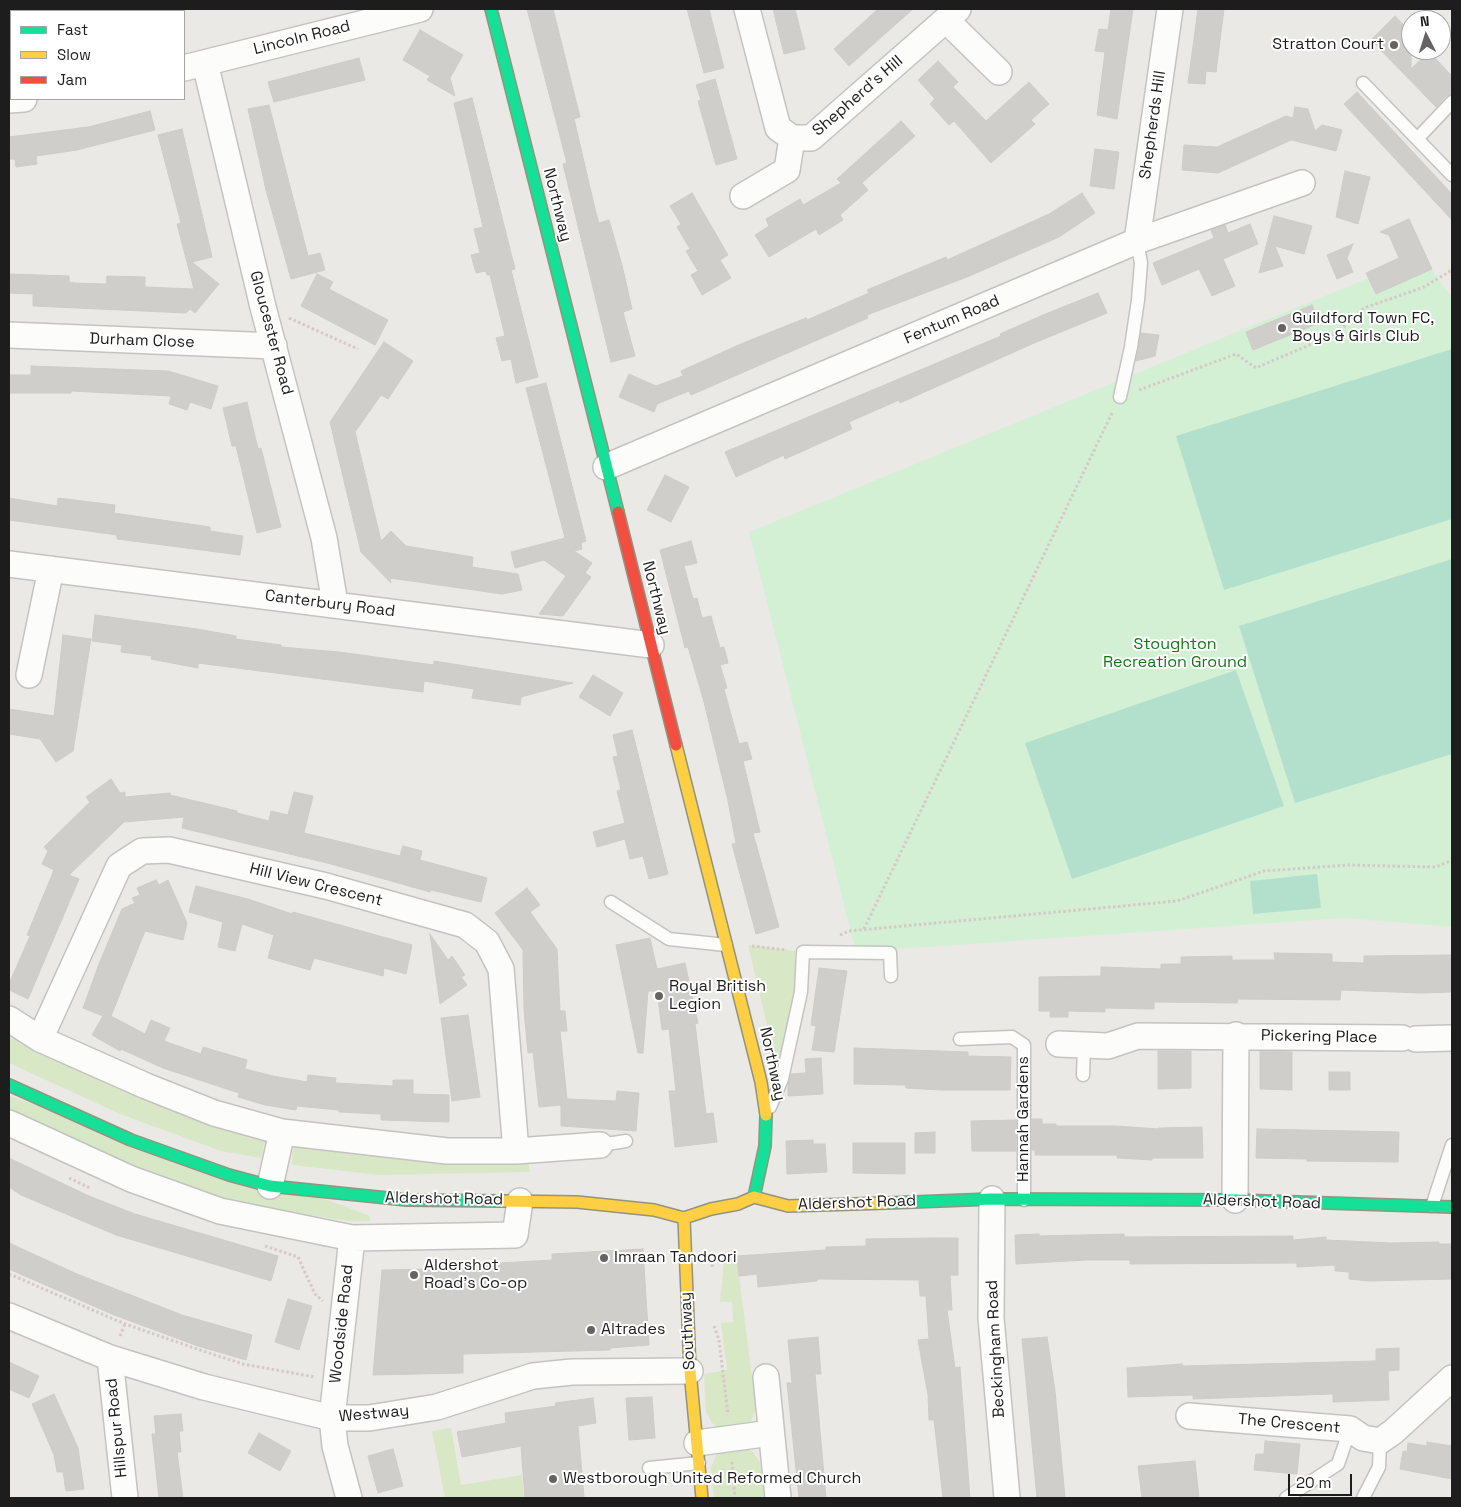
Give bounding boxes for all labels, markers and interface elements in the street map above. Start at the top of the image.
legend [10,10,185,100]
north arrow [1401,10,1451,60]
text: N [1419,12,1430,30]
street label: Lincoln Road [252,17,352,59]
text: Fast [57,20,88,39]
place label: Stratton Court [1272,35,1384,55]
marker: Stratton Court [1388,39,1400,51]
text: Slow [57,45,91,64]
street label: Shepherd's Hill [809,52,907,140]
street label: Shepherds Hill [1136,69,1170,181]
text: Jam [57,70,87,89]
street label: Northway [539,166,575,244]
street label: Gloucester Road [245,269,297,397]
street label: Fentum Road [901,291,1003,349]
place label: Guildford Town FC, Boys & Girls Club [1292,309,1434,347]
marker: Guildford Town FC, Boys & Girls Club [1276,322,1288,334]
street label: Durham Close [89,330,195,352]
street label: Northway [638,559,674,637]
street label: Canterbury Road [264,586,396,622]
park label: Stoughton Recreation Ground [1103,635,1247,673]
street label: Hill View Crescent [248,859,384,911]
place label: Royal British Legion [669,977,766,1015]
marker: Royal British Legion [653,990,665,1002]
street label: Northway [755,1025,789,1103]
street label: Pickering Place [1261,1026,1377,1048]
street label: Hannah Gardens [1014,1056,1034,1182]
street label: Aldershot Road [385,1188,503,1210]
street label: Aldershot Road [1203,1190,1321,1214]
street label: Aldershot Road [798,1191,916,1215]
place label: Imraan Tandoori [614,1248,737,1268]
marker: Imraan Tandoori [598,1252,610,1264]
place label: Aldershot Road's Co-op [424,1256,527,1294]
street label: Woodside Road [326,1264,358,1384]
marker: Aldershot Road's Co-op [408,1269,420,1281]
street label: Beckingham Road [983,1279,1009,1419]
street label: Southway [676,1292,700,1370]
place label: Altrades [601,1320,665,1340]
marker: Altrades [585,1324,597,1336]
street label: Hillspur Road [102,1377,132,1479]
street label: Westway [338,1401,410,1427]
street label: The Crescent [1237,1410,1341,1438]
scale bar [1291,1464,1355,1496]
place label: Westborough United Reformed Church [563,1469,861,1489]
marker: Westborough United Reformed Church [547,1473,559,1485]
text: 20 m [1296,1473,1331,1492]

